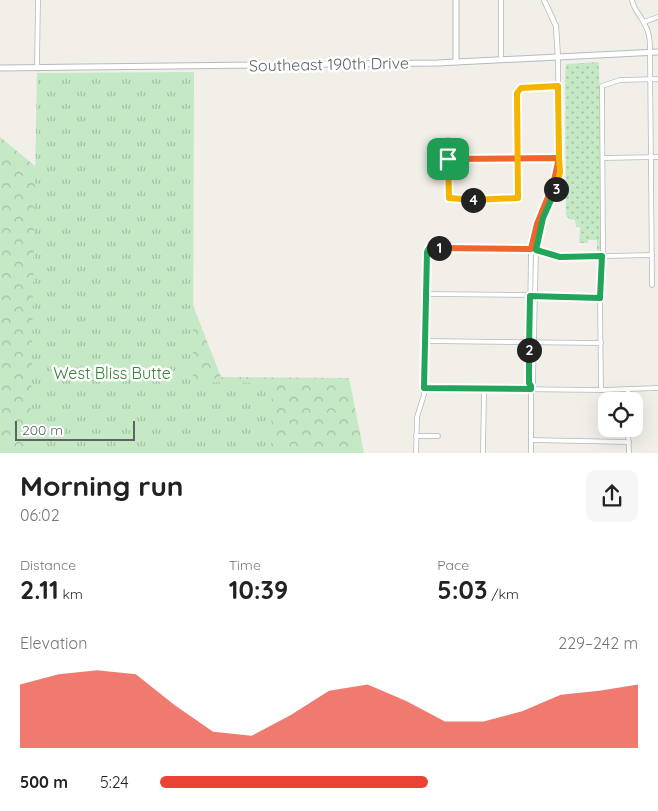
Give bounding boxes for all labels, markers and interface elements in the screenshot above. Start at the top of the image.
street label: Southeast 190th Drive [249,53,409,75]
pin [427,138,469,180]
icon: arrive [434,145,462,173]
pin: 3 [544,176,568,202]
text: 3 [553,180,560,198]
pin: 4 [460,188,486,212]
text: 4 [469,191,478,209]
pin: 1 [426,236,452,260]
text: 1 [437,239,442,257]
pin: 2 [516,338,542,362]
text: 2 [526,341,533,359]
park label: West Bliss Butte [53,363,171,383]
map controls [598,392,643,437]
button: locate [598,392,643,437]
scale bar [15,418,135,442]
text: 200 m [22,421,63,439]
text: Morning run [20,468,184,503]
button: share [586,470,638,522]
text: 06:02 [20,505,60,525]
text: Distance [20,556,76,574]
text: Time [229,556,261,574]
text: Pace [437,556,469,574]
text: 2.11 [20,574,59,605]
text: 10:39 [229,574,288,605]
text: 5:03 [437,574,487,605]
text: km [59,585,83,603]
text: /km [487,585,519,603]
text: Elevation [20,633,87,653]
text: 229–242 m [558,633,638,653]
text: 500 m [20,772,68,792]
text: 5:24 [100,772,129,792]

